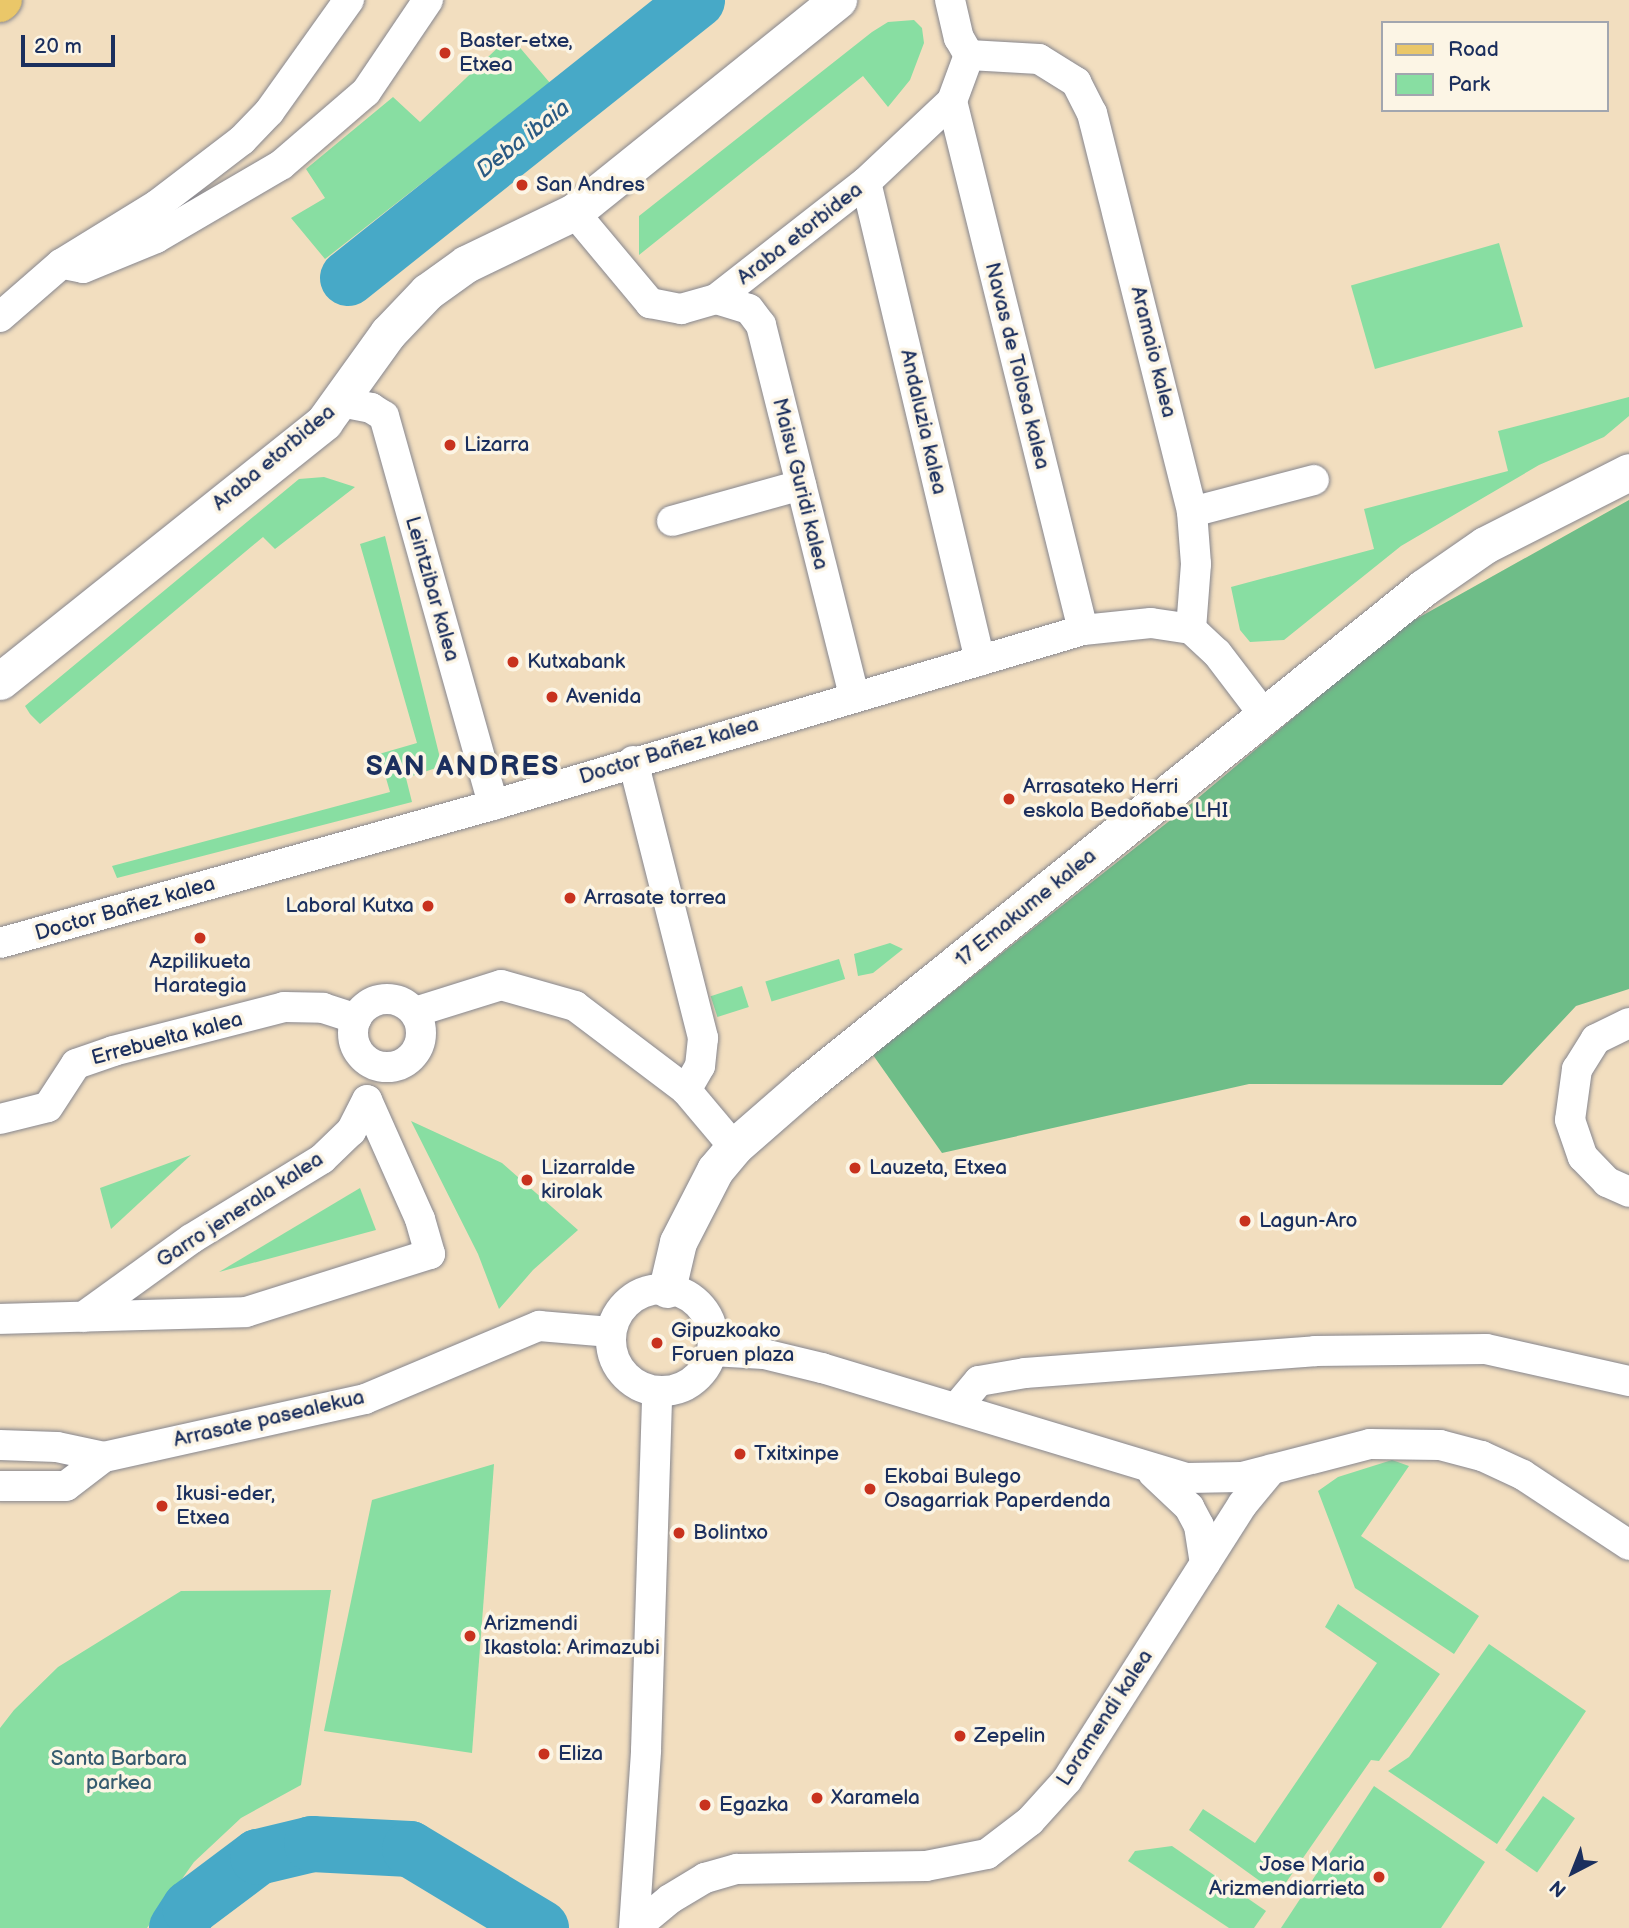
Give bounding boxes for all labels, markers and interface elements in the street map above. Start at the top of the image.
scale bar [24,21,119,65]
legend [1380,21,1608,112]
place label: Baster-etxe, Etxea [459,28,573,78]
text: 20 m [34,34,82,59]
text: Road [1448,37,1499,62]
marker: Baster-etxe, Etxea [437,45,453,61]
text: Park [1448,72,1490,97]
water label: Deba ibaia [471,94,575,184]
place label: San Andres [536,172,645,198]
marker: San Andres [514,177,530,193]
street label: Araba etorbidea [732,177,868,291]
street label: Navas de Tolosa kalea [979,260,1055,472]
street label: Aramaio kalea [1125,284,1181,420]
street label: Andaluzia kalea [894,347,952,497]
street label: Maisu Guridi kalea [766,396,834,572]
street label: Araba etorbidea [208,399,340,517]
place label: Lizarra [464,432,529,458]
marker: Lizarra [442,437,458,453]
street label: Leintzibar kalea [399,514,465,664]
place label: Kutxabank [527,649,625,675]
marker: Kutxabank [505,654,521,670]
place label: Avenida [566,684,641,710]
marker: Avenida [544,689,560,705]
street label: Doctor Bañez kalea [576,712,762,790]
district label: SAN ANDRES [367,750,559,784]
place label: Arrasateko Herri eskola Bedoñabe LHI [1023,774,1228,824]
marker: Arrasateko Herri eskola Bedoñabe LHI [1001,791,1017,807]
street label: 17 Emakume kalea [950,843,1102,973]
street label: Doctor Bañez kalea [32,871,218,947]
place label: Arrasate torrea [584,885,727,911]
marker: Arrasate torrea [562,890,578,906]
place label: Laboral Kutxa [285,893,414,919]
marker: Laboral Kutxa [420,898,436,914]
marker: Azpilikueta Harategia [192,930,208,946]
place label: Azpilikueta Harategia [149,949,251,999]
street label: Errebuelta kalea [89,1007,245,1071]
street label: Garro jenerala kalea [152,1147,328,1273]
place label: Lizarralde kirolak [541,1155,635,1205]
place label: Lauzeta, Etxea [869,1155,1007,1181]
marker: Lauzeta, Etxea [847,1160,863,1176]
marker: Lizarralde kirolak [519,1172,535,1188]
place label: Lagun-Aro [1259,1208,1357,1234]
marker: Lagun-Aro [1237,1213,1253,1229]
place label: Gipuzkoako Foruen plaza [671,1318,794,1368]
marker: Gipuzkoako Foruen plaza [649,1335,665,1351]
street label: Arrasate pasealekua [171,1385,367,1453]
place label: Txitxinpe [754,1441,839,1467]
marker: Txitxinpe [732,1446,748,1462]
place label: Ekobai Bulego Osagarriak Paperdenda [884,1464,1111,1514]
place label: Ikusi-eder, Etxea [176,1481,275,1531]
marker: Ekobai Bulego Osagarriak Paperdenda [862,1481,878,1497]
marker: Ikusi-eder, Etxea [154,1498,170,1514]
place label: Bolintxo [693,1520,768,1546]
marker: Bolintxo [671,1525,687,1541]
place label: Arizmendi Ikastola: Arimazubi [484,1611,660,1661]
marker: Arizmendi Ikastola: Arimazubi [462,1628,478,1644]
street label: Loramendi kalea [1052,1645,1158,1791]
place label: Zepelin [974,1723,1045,1749]
marker: Zepelin [952,1728,968,1744]
place label: Eliza [558,1741,603,1767]
park label: Santa Barbara parkea [51,1746,187,1796]
marker: Eliza [536,1746,552,1762]
place label: Xaramela [831,1785,920,1811]
marker: Xaramela [809,1790,825,1806]
place label: Egazka [719,1792,789,1818]
marker: Egazka [697,1797,713,1813]
north arrow [1538,1837,1608,1907]
place label: Jose Maria Arizmendiarrieta [1209,1852,1365,1902]
marker: Jose Maria Arizmendiarrieta [1371,1869,1387,1885]
text: N [1546,1875,1572,1901]

